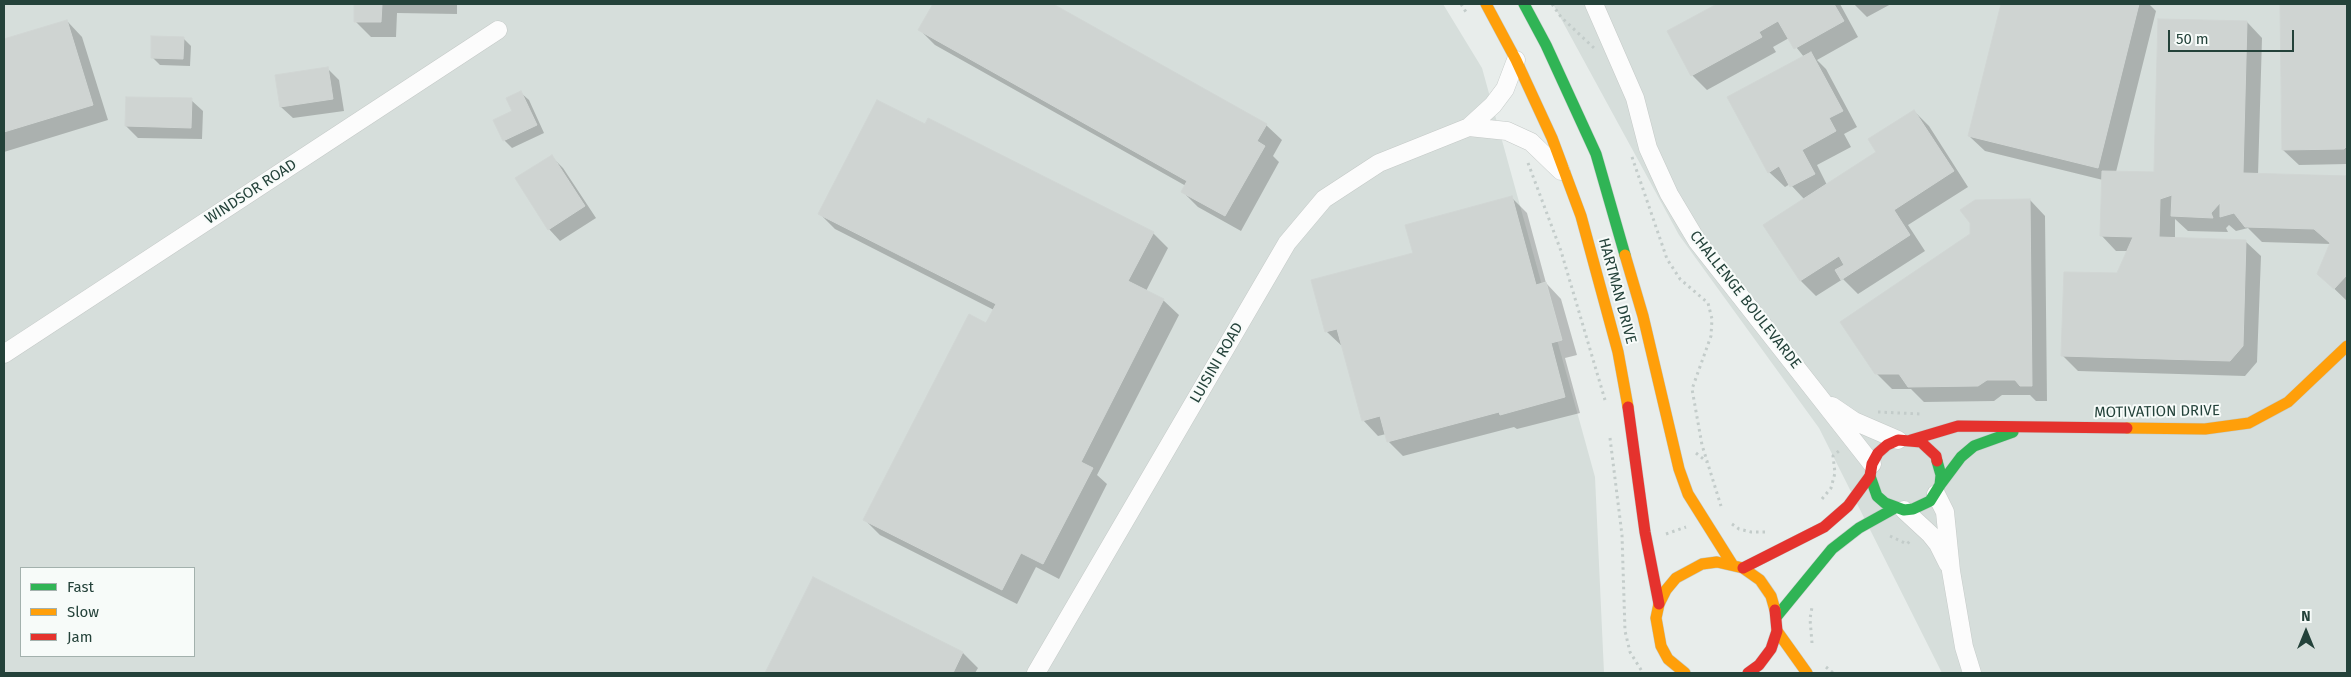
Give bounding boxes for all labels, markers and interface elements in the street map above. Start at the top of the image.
scale bar [2171,20,2297,52]
text: 50 m [2176,30,2209,48]
street label: WINDSOR ROAD [202,156,300,228]
street label: CHALLENGE BOULEVARDE [1685,227,1805,373]
street label: HARTMAN DRIVE [1594,236,1640,346]
street label: LUISINI ROAD [1187,319,1247,407]
street label: MOTIVATION DRIVE [2094,402,2220,422]
legend [20,567,195,657]
text: Fast [67,578,94,596]
text: Slow [67,603,99,621]
north arrow [2281,607,2331,657]
text: N [2301,608,2311,625]
text: Jam [67,628,93,646]

